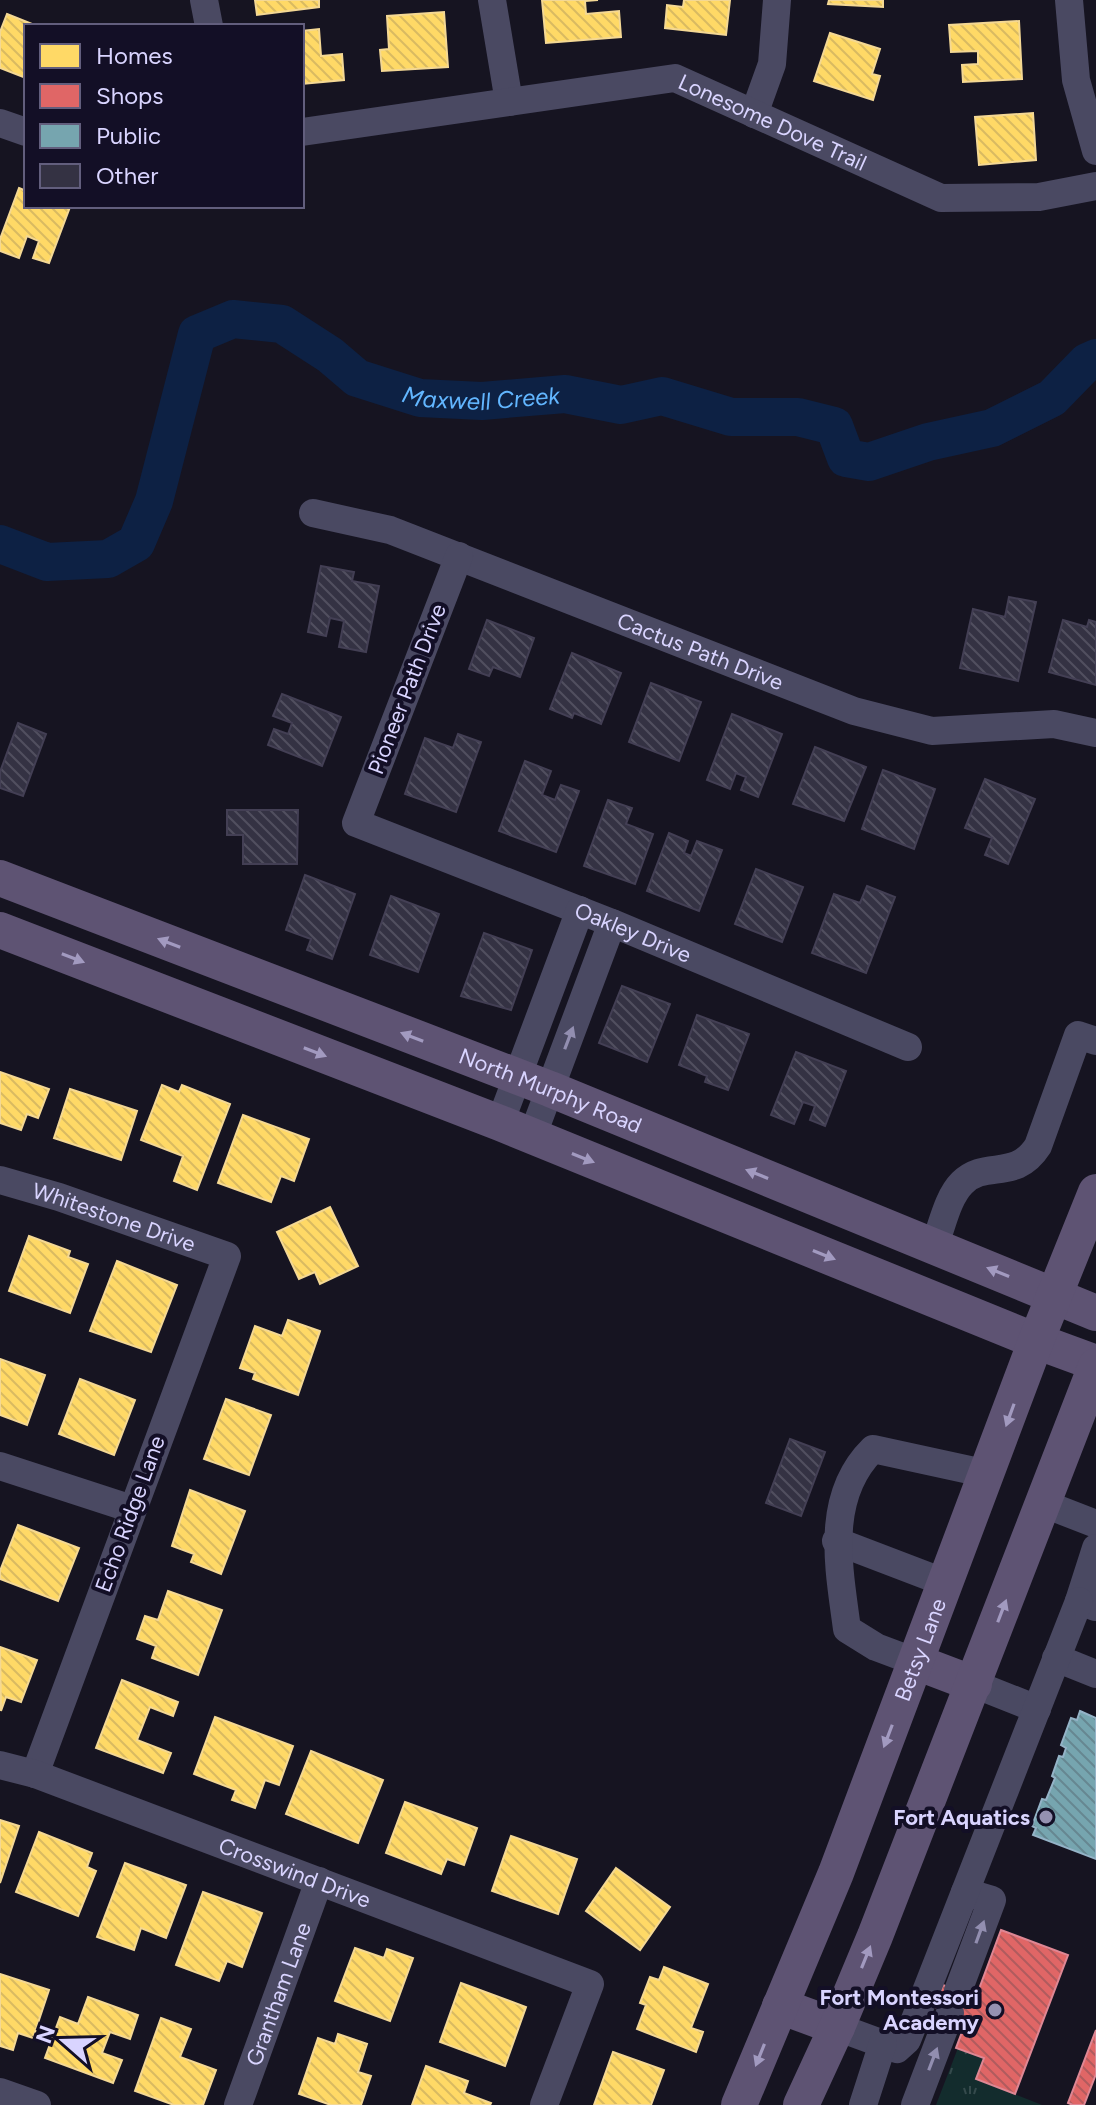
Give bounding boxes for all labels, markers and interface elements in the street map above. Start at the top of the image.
legend [24,24,304,208]
text: Homes [96,41,173,70]
street label: Lonesome Dove Trail [674,68,871,176]
text: Shops [96,81,163,110]
text: Public [96,121,161,150]
text: Other [96,161,158,190]
water label: Maxwell Creek [399,379,562,416]
street label: Pioneer Path Drive [362,600,452,778]
street label: Cactus Path Drive [613,607,787,696]
street label: Oakley Drive [571,896,695,968]
one-way arrow [157,936,181,949]
one-way arrow [61,952,85,965]
one-way arrow [563,1025,576,1049]
one-way arrow [399,1030,423,1043]
street label: North Murphy Road [455,1042,646,1139]
one-way arrow [303,1046,327,1059]
one-way arrow [571,1151,595,1164]
one-way arrow [745,1167,769,1180]
street label: Whitestone Drive [30,1177,199,1257]
one-way arrow [812,1249,836,1262]
one-way arrow [986,1266,1010,1279]
one-way arrow [1003,1403,1015,1427]
street label: Echo Ridge Lane [89,1432,171,1596]
street label: Betsy Lane [888,1594,952,1705]
one-way arrow [996,1599,1008,1623]
one-way arrow [881,1724,894,1748]
place label: Fort Aquatics [893,1804,1030,1831]
marker: Fort Aquatics [1037,1808,1055,1826]
street label: Crosswind Drive [215,1831,375,1913]
street label: Grantham Lane [240,1919,316,2069]
one-way arrow [974,1920,987,1944]
one-way arrow [860,1945,873,1969]
place label: Fort Montessori Academy [819,1984,979,2036]
north arrow [24,2001,104,2081]
marker: Fort Montessori Academy [986,2001,1004,2019]
text: N [30,2022,61,2047]
one-way arrow [753,2043,766,2067]
one-way arrow [927,2047,940,2071]

